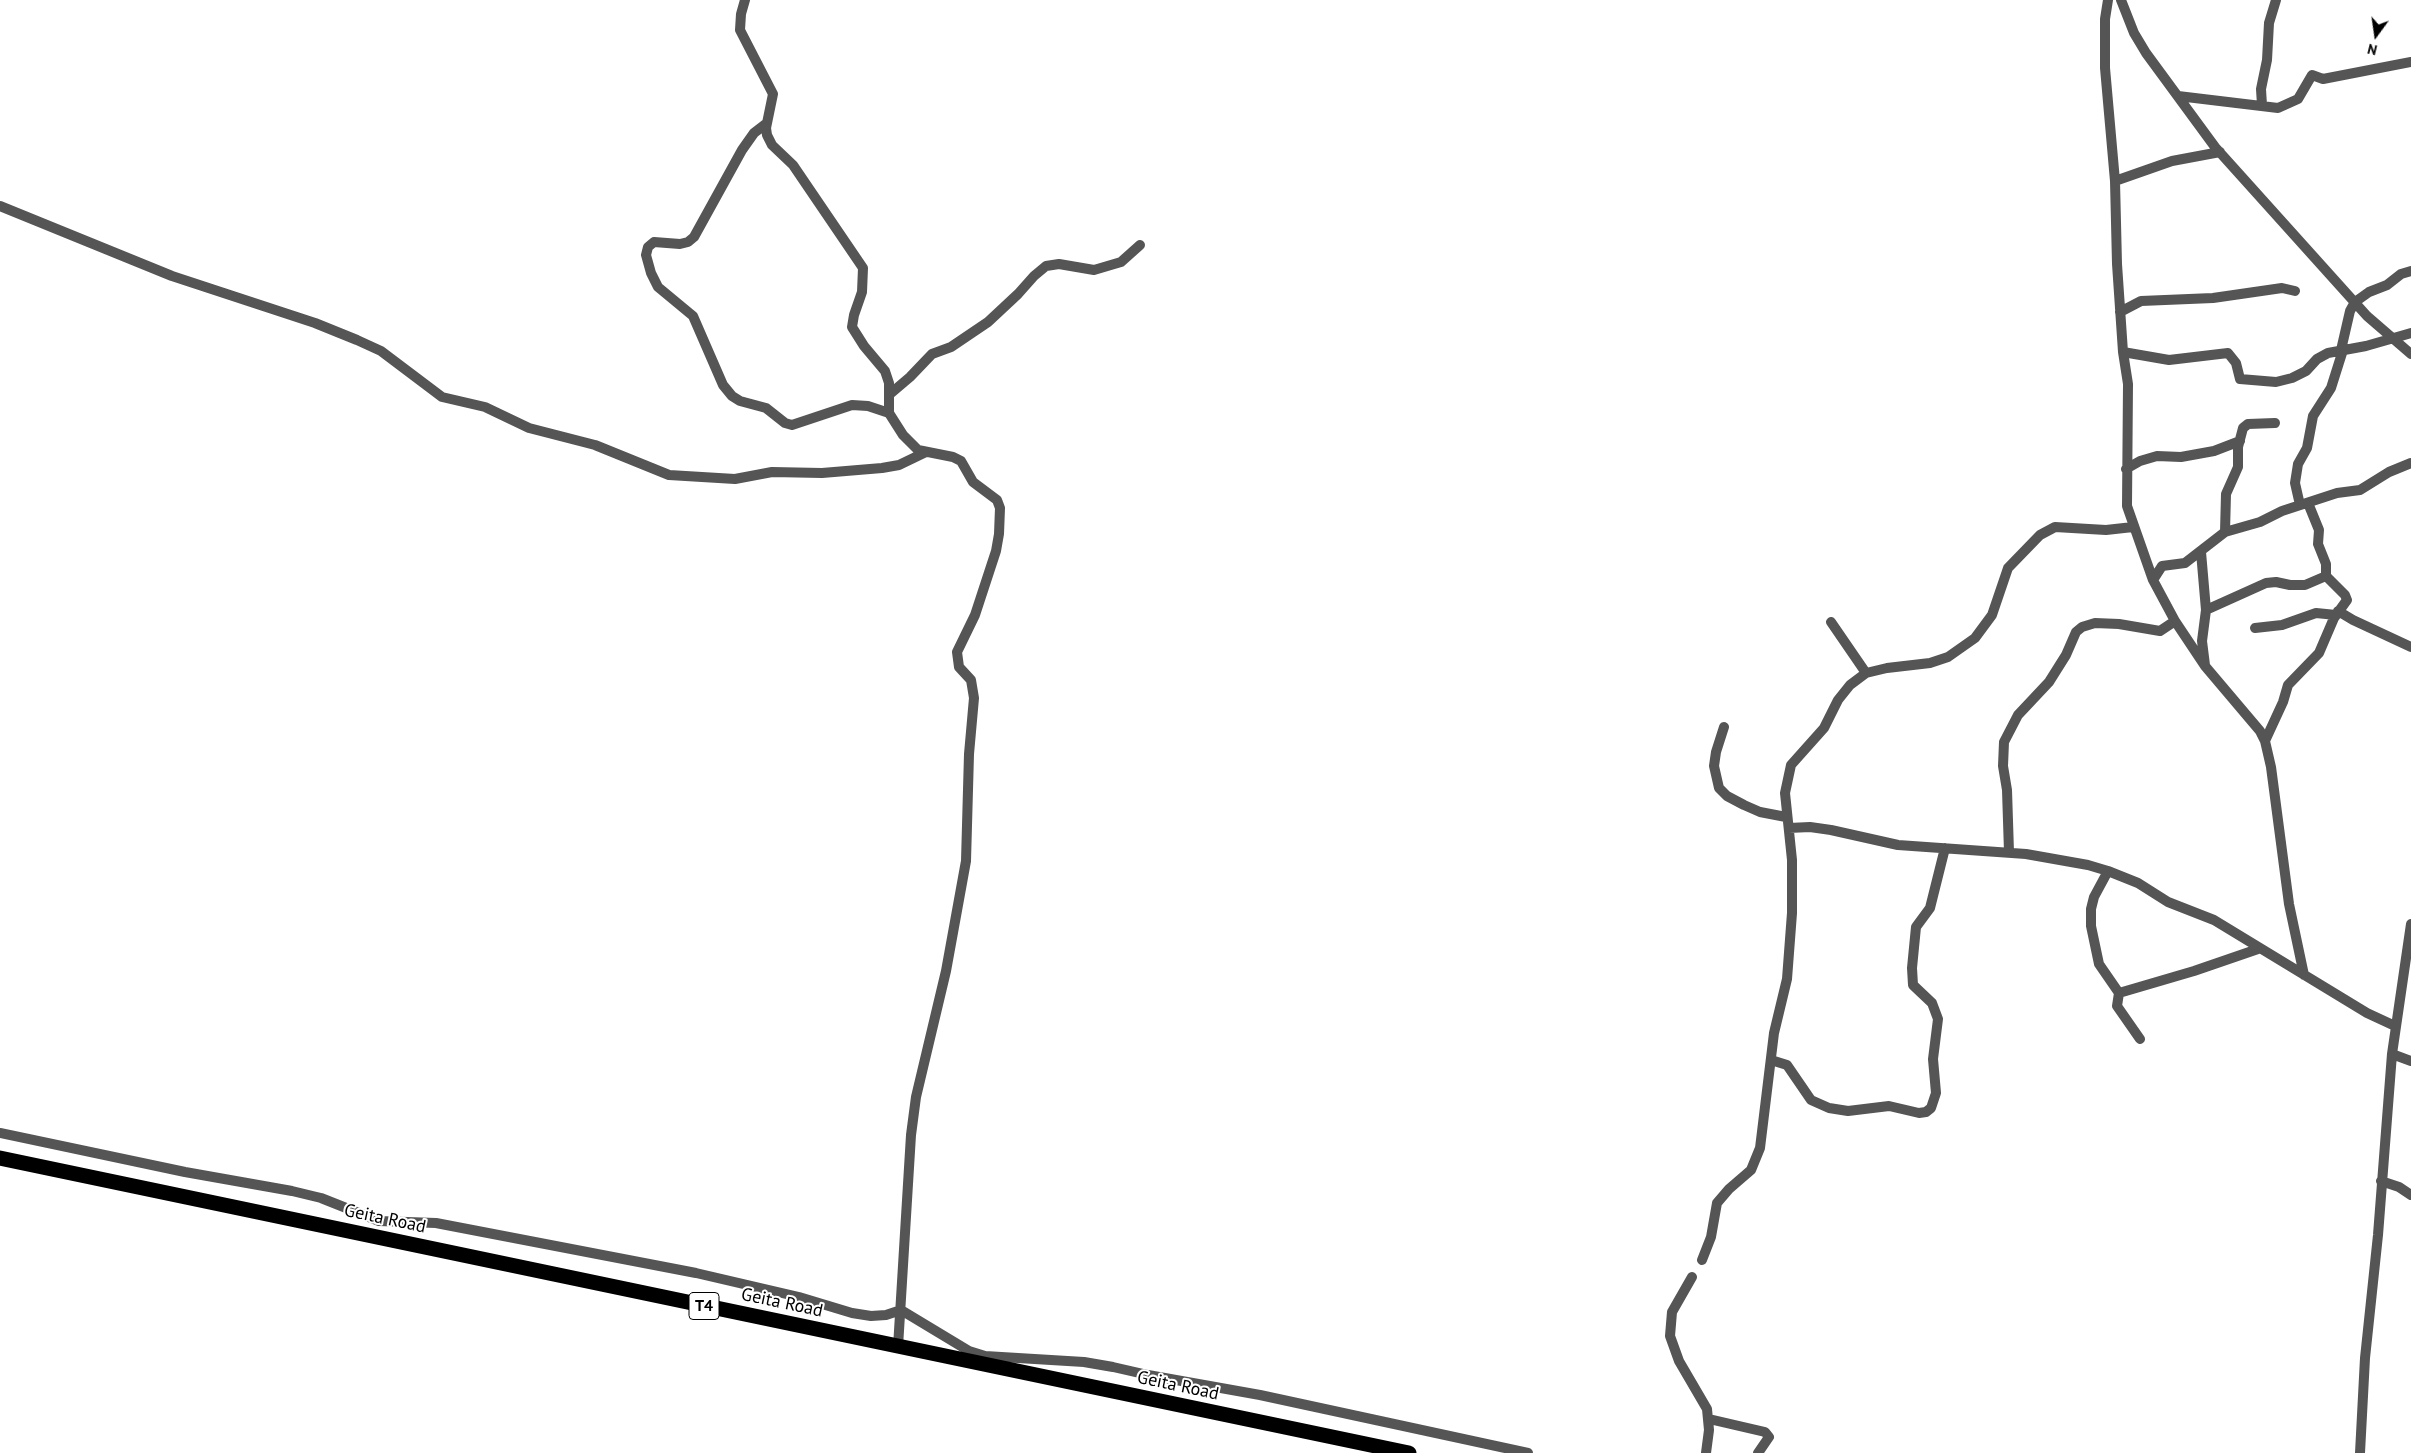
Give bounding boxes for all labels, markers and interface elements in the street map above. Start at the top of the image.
north arrow [2351,10,2401,60]
text: N [2366,40,2379,59]
street label: Geita Road [342,1200,428,1238]
street label: Geita Road [739,1284,825,1322]
road number: T4 [689,1292,719,1320]
street label: Geita Road [1135,1367,1221,1405]

